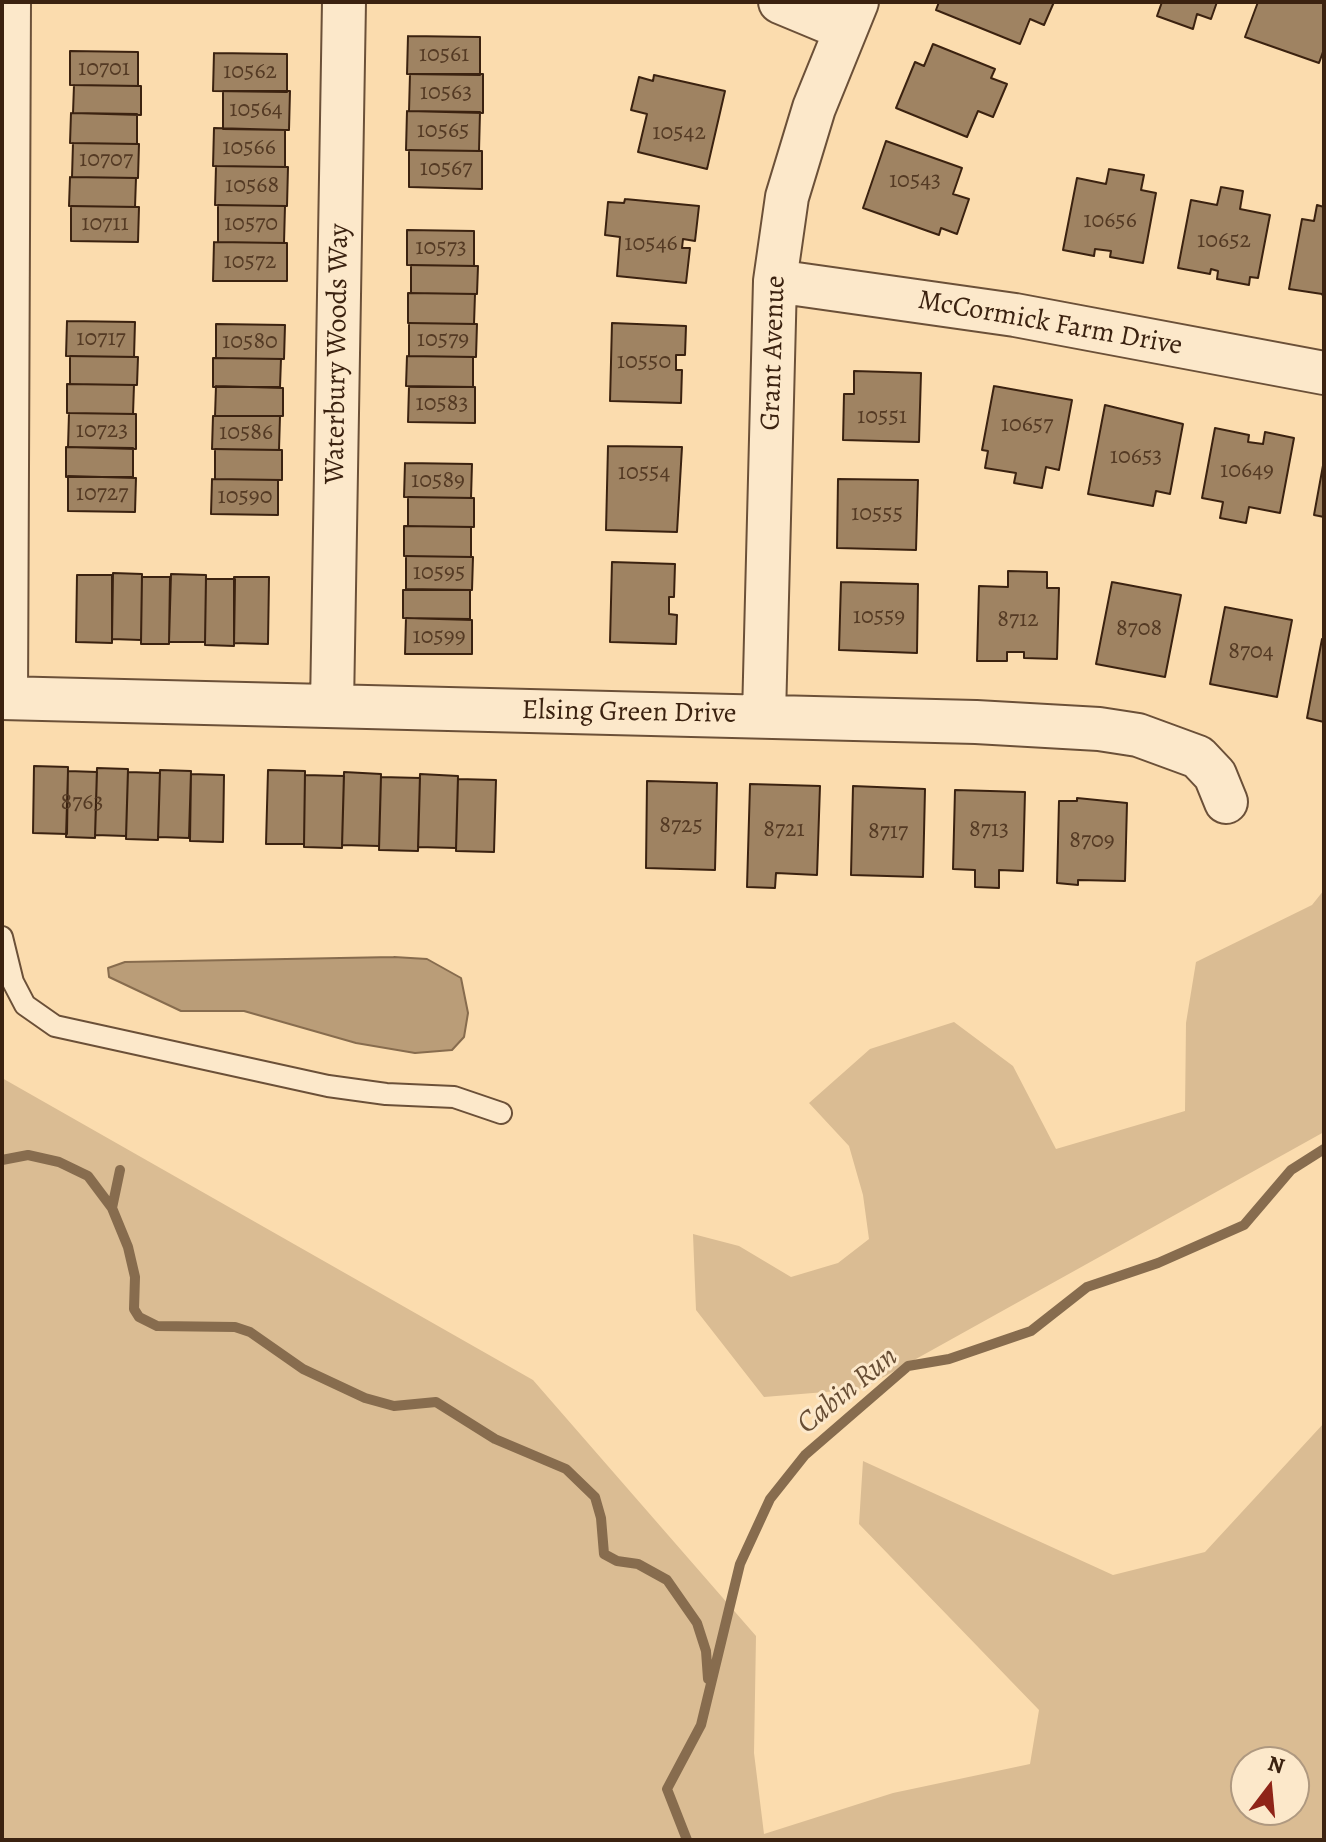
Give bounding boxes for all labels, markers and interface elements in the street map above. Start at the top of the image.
house number: 10561 [419,41,469,69]
house number: 10701 [78,55,130,83]
house number: 10562 [223,58,277,86]
house number: 10563 [420,79,472,107]
house number: 10564 [229,96,283,124]
house number: 10565 [417,117,469,145]
house number: 10542 [652,119,706,147]
house number: 10566 [222,134,276,162]
house number: 10707 [79,146,133,174]
house number: 10567 [420,155,472,183]
house number: 10543 [889,167,941,195]
house number: 10568 [225,172,279,200]
house number: 10656 [1083,207,1137,235]
house number: 10711 [81,210,129,238]
house number: 10570 [224,210,278,238]
street label: Waterbury Woods Way [319,223,357,485]
house number: 10652 [1197,227,1251,255]
house number: 10546 [624,230,678,258]
house number: 10573 [415,234,467,262]
house number: 10572 [224,248,276,276]
street label: Grant Avenue [755,275,793,431]
street label: McCormick Farm Drive [915,284,1185,364]
house number: 10717 [76,325,126,353]
house number: 10579 [417,326,469,354]
house number: 10580 [222,328,278,356]
house number: 10550 [617,348,671,376]
house number: 10583 [416,390,468,418]
house number: 10551 [857,403,907,431]
house number: 10657 [1001,411,1053,439]
house number: 10723 [76,417,128,445]
house number: 10586 [219,419,273,447]
house number: 10653 [1110,443,1162,471]
house number: 10649 [1220,457,1274,485]
house number: 10554 [618,459,670,487]
house number: 10589 [411,467,465,495]
house number: 10727 [76,480,128,508]
house number: 10590 [217,483,273,511]
house number: 10555 [851,500,903,528]
house number: 10595 [413,559,465,587]
house number: 10559 [853,603,905,631]
house number: 8712 [997,606,1039,634]
house number: 8708 [1116,615,1162,643]
house number: 10599 [412,623,466,651]
house number: 8704 [1228,638,1274,666]
street label: Elsing Green Drive [521,694,737,732]
house number: 8763 [61,789,103,817]
house number: 8725 [659,812,703,840]
house number: 8721 [763,816,805,844]
house number: 8713 [969,816,1009,844]
house number: 8717 [868,818,908,846]
house number: 8709 [1069,827,1115,855]
water label: Cabin Run [790,1340,906,1442]
north arrow [1230,1746,1310,1826]
text: N [1264,1748,1288,1781]

